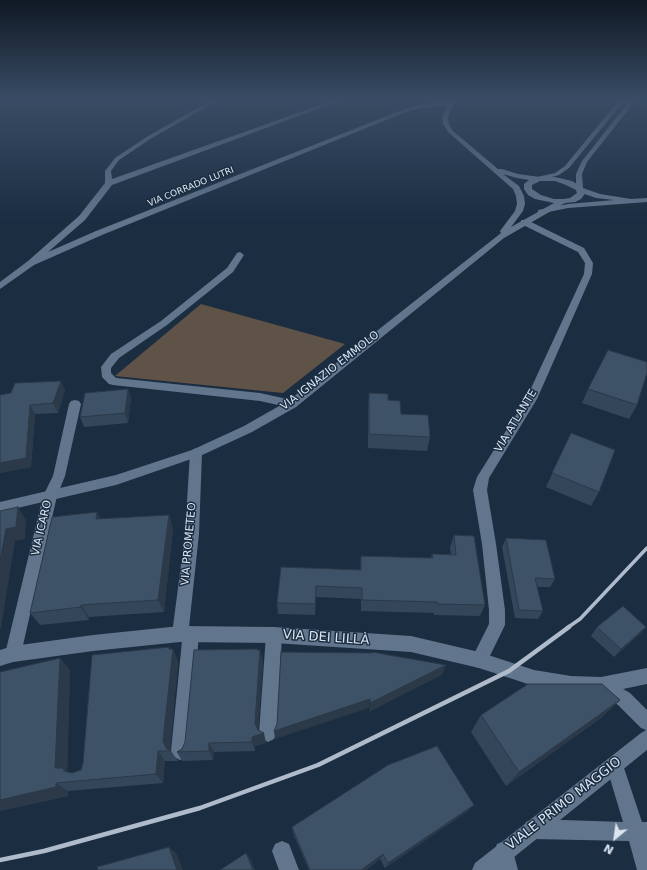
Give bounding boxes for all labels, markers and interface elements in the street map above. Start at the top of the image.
street label: VIA CORRADO LUTRI [146,165,236,209]
street label: VIA IGNAZIO EMMOLO [278,328,382,414]
street label: VIA ATLANTE [492,387,540,455]
street label: VIA ICARO [29,499,55,557]
street label: VIA PROMETEO [179,502,199,586]
street label: VIA DEI LILLÀ [282,627,370,649]
street label: VIALE PRIMO MAGGIO [503,754,625,854]
north arrow [595,818,635,858]
text: N [602,841,616,857]

